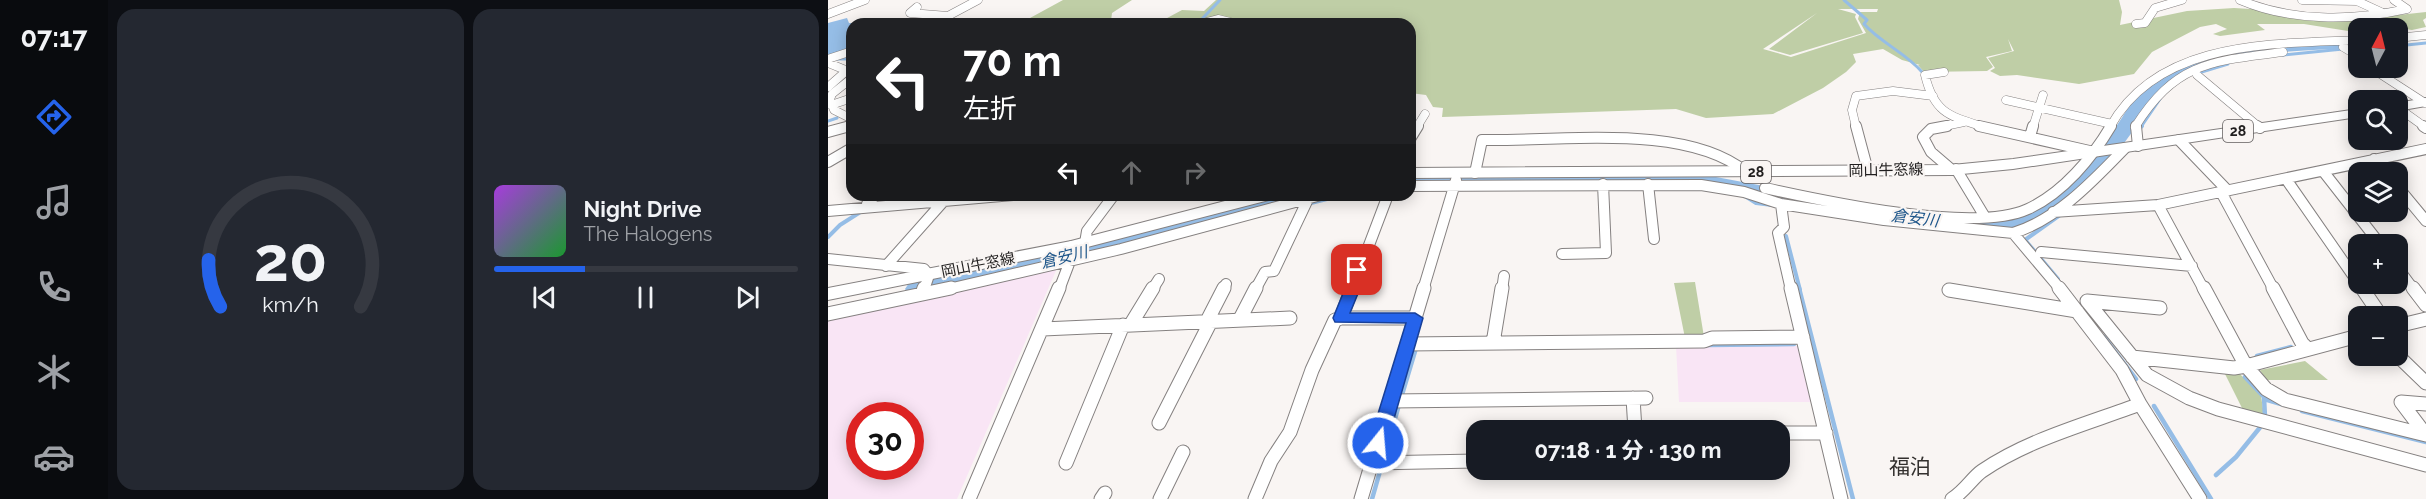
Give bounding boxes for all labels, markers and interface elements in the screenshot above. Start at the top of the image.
north arrow [2348,18,2408,78]
map controls [2348,18,2408,366]
text: 07:17 [21,22,87,53]
text: 70 m [963,37,1062,86]
icon: left [864,42,942,120]
button: search [2348,90,2408,150]
text: 左折 [963,93,1017,124]
icon: directions [33,96,75,138]
road number: 28 [2223,120,2253,142]
icon: left [1052,156,1085,189]
icon: ahead [1115,156,1148,189]
icon: right [1178,156,1211,189]
street label: 岡山牛窓線 [1848,160,1924,180]
road number: 28 [1741,161,1771,183]
button: layers [2348,162,2408,222]
icon: music [33,181,75,223]
text: Night Drive [584,196,702,222]
water label: 倉安川 [1890,206,1942,231]
text: 20 [253,222,327,296]
text: The Halogens [584,222,713,246]
button: + [2348,234,2408,294]
water label: 倉安川 [1038,241,1092,272]
pin [1331,244,1382,295]
street label: 岡山牛窓線 [939,249,1017,281]
icon: arrive [1340,253,1373,286]
icon: phone [33,266,75,308]
icon: previous [528,281,561,314]
icon: pause [629,281,662,314]
icon: next [731,281,764,314]
text: km/h [262,292,319,317]
button: − [2348,306,2408,366]
icon: climate [33,351,75,393]
speed limit sign: 30 [846,402,924,480]
position arrow [1346,411,1410,475]
icon: car [33,436,75,478]
text: 07:18 · 1 分 · 130 m [1534,437,1722,463]
district label: 福泊 [1889,454,1931,479]

